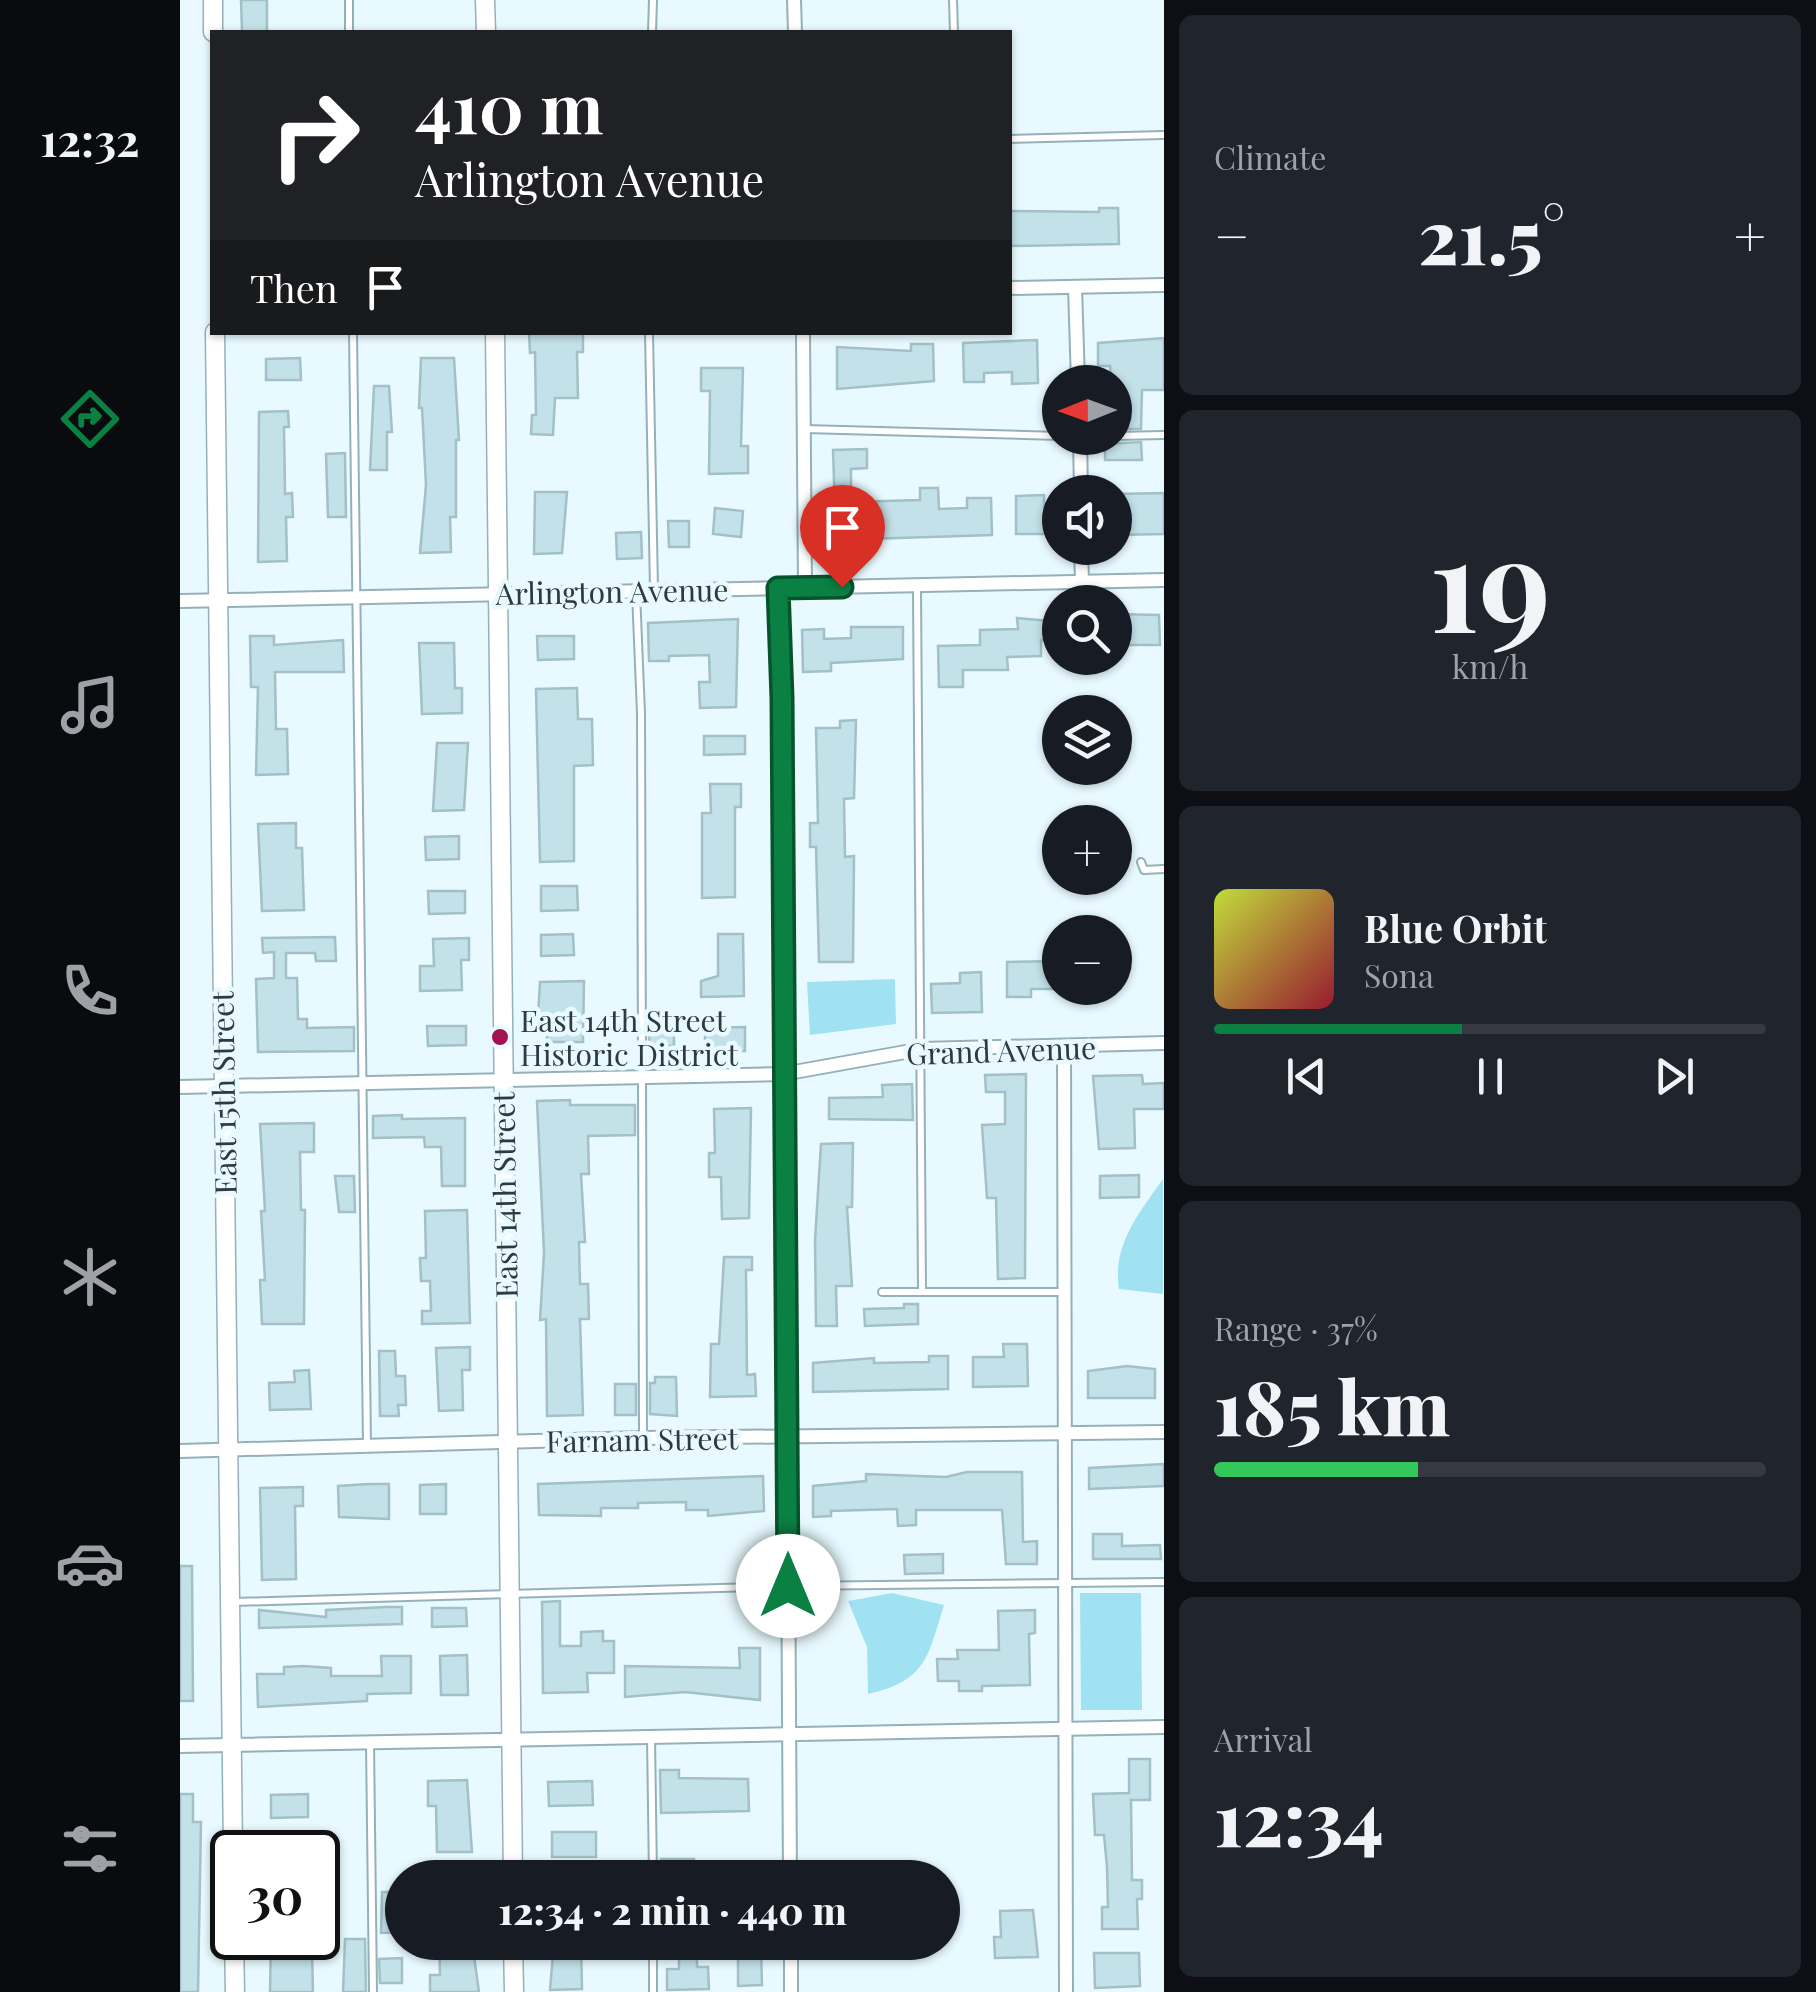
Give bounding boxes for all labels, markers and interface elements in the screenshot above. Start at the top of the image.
text: 410 m [415,58,604,152]
icon: right [250,70,380,200]
text: 12:32 [40,108,140,168]
text: Climate [1214,135,1326,178]
text: Arlington Avenue [415,148,764,208]
text: 21.5° [1418,184,1565,284]
text: − [1214,197,1250,271]
text: + [1734,197,1766,271]
icon: arrive [358,260,413,315]
text: Then [250,262,338,313]
north arrow [1042,365,1132,455]
map controls [1042,365,1132,1005]
icon: directions [55,384,125,454]
button: sound [1042,475,1132,565]
pin [800,485,885,588]
text: 19 [1429,492,1551,666]
icon: arrive [815,500,870,555]
street label: Arlington Avenue [494,569,729,613]
button: search [1042,585,1132,675]
text: km/h [1452,644,1528,687]
icon: music [55,670,125,740]
button: layers [1042,695,1132,785]
button: + [1042,805,1132,895]
text: Blue Orbit [1364,902,1547,953]
button: − [1042,915,1132,1005]
text: Sona [1364,953,1434,996]
icon: phone [55,956,125,1026]
street label: East 15th Street [201,990,245,1195]
place label: East 14th Street Historic District [520,1000,738,1074]
marker: East 14th Street Historic District [489,1026,511,1048]
street label: Grand Avenue [905,1027,1097,1073]
icon: previous [1279,1049,1334,1104]
icon: pause [1463,1049,1518,1104]
icon: next [1647,1049,1702,1104]
street label: East 14th Street [482,1091,526,1299]
icon: climate [55,1242,125,1312]
text: Range · 37% [1214,1306,1378,1349]
text: 185 km [1214,1355,1450,1455]
street label: Farnam Street [545,1417,739,1461]
icon: car [55,1528,125,1598]
position arrow [736,1534,840,1638]
text: Arrival [1214,1717,1313,1760]
text: 12:34 [1214,1766,1384,1866]
icon: filters [55,1814,125,1884]
speed limit sign: 30 [210,1830,340,1960]
text: 12:34 · 2 min · 440 m [498,1884,847,1935]

